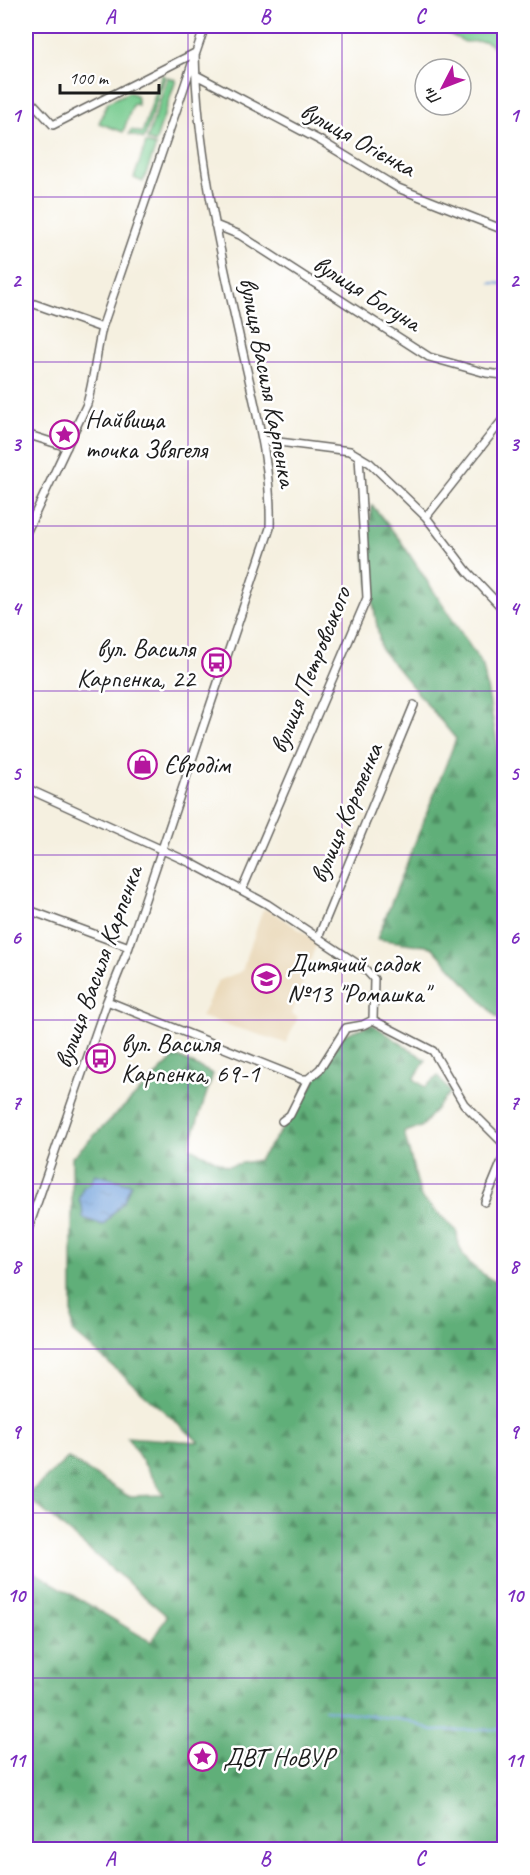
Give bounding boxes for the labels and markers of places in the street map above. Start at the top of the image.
place label: Найвища точка Звягеля [85,403,209,466]
place icon: Найвища точка Звягеля [48,418,80,450]
place label: вул. Василя Карпенка, 22 [77,632,197,695]
bus stop icon: вул. Василя Карпенка, 22 [200,647,232,679]
shop icon: Євродім [127,748,159,780]
place label: Євродім [164,748,232,781]
place label: Дитячий садок №13 "Ромашка" [287,947,434,1010]
school or university icon: Дитячий садок №13 "Ромашка" [250,962,282,994]
place label: вул. Василя Карпенка, 69-1 [121,1027,261,1090]
bus stop icon: вул. Василя Карпенка, 69-1 [84,1042,116,1074]
place icon: ДВТ НоВУР [186,1741,218,1773]
place label: ДВТ НоВУР [223,1741,338,1774]

